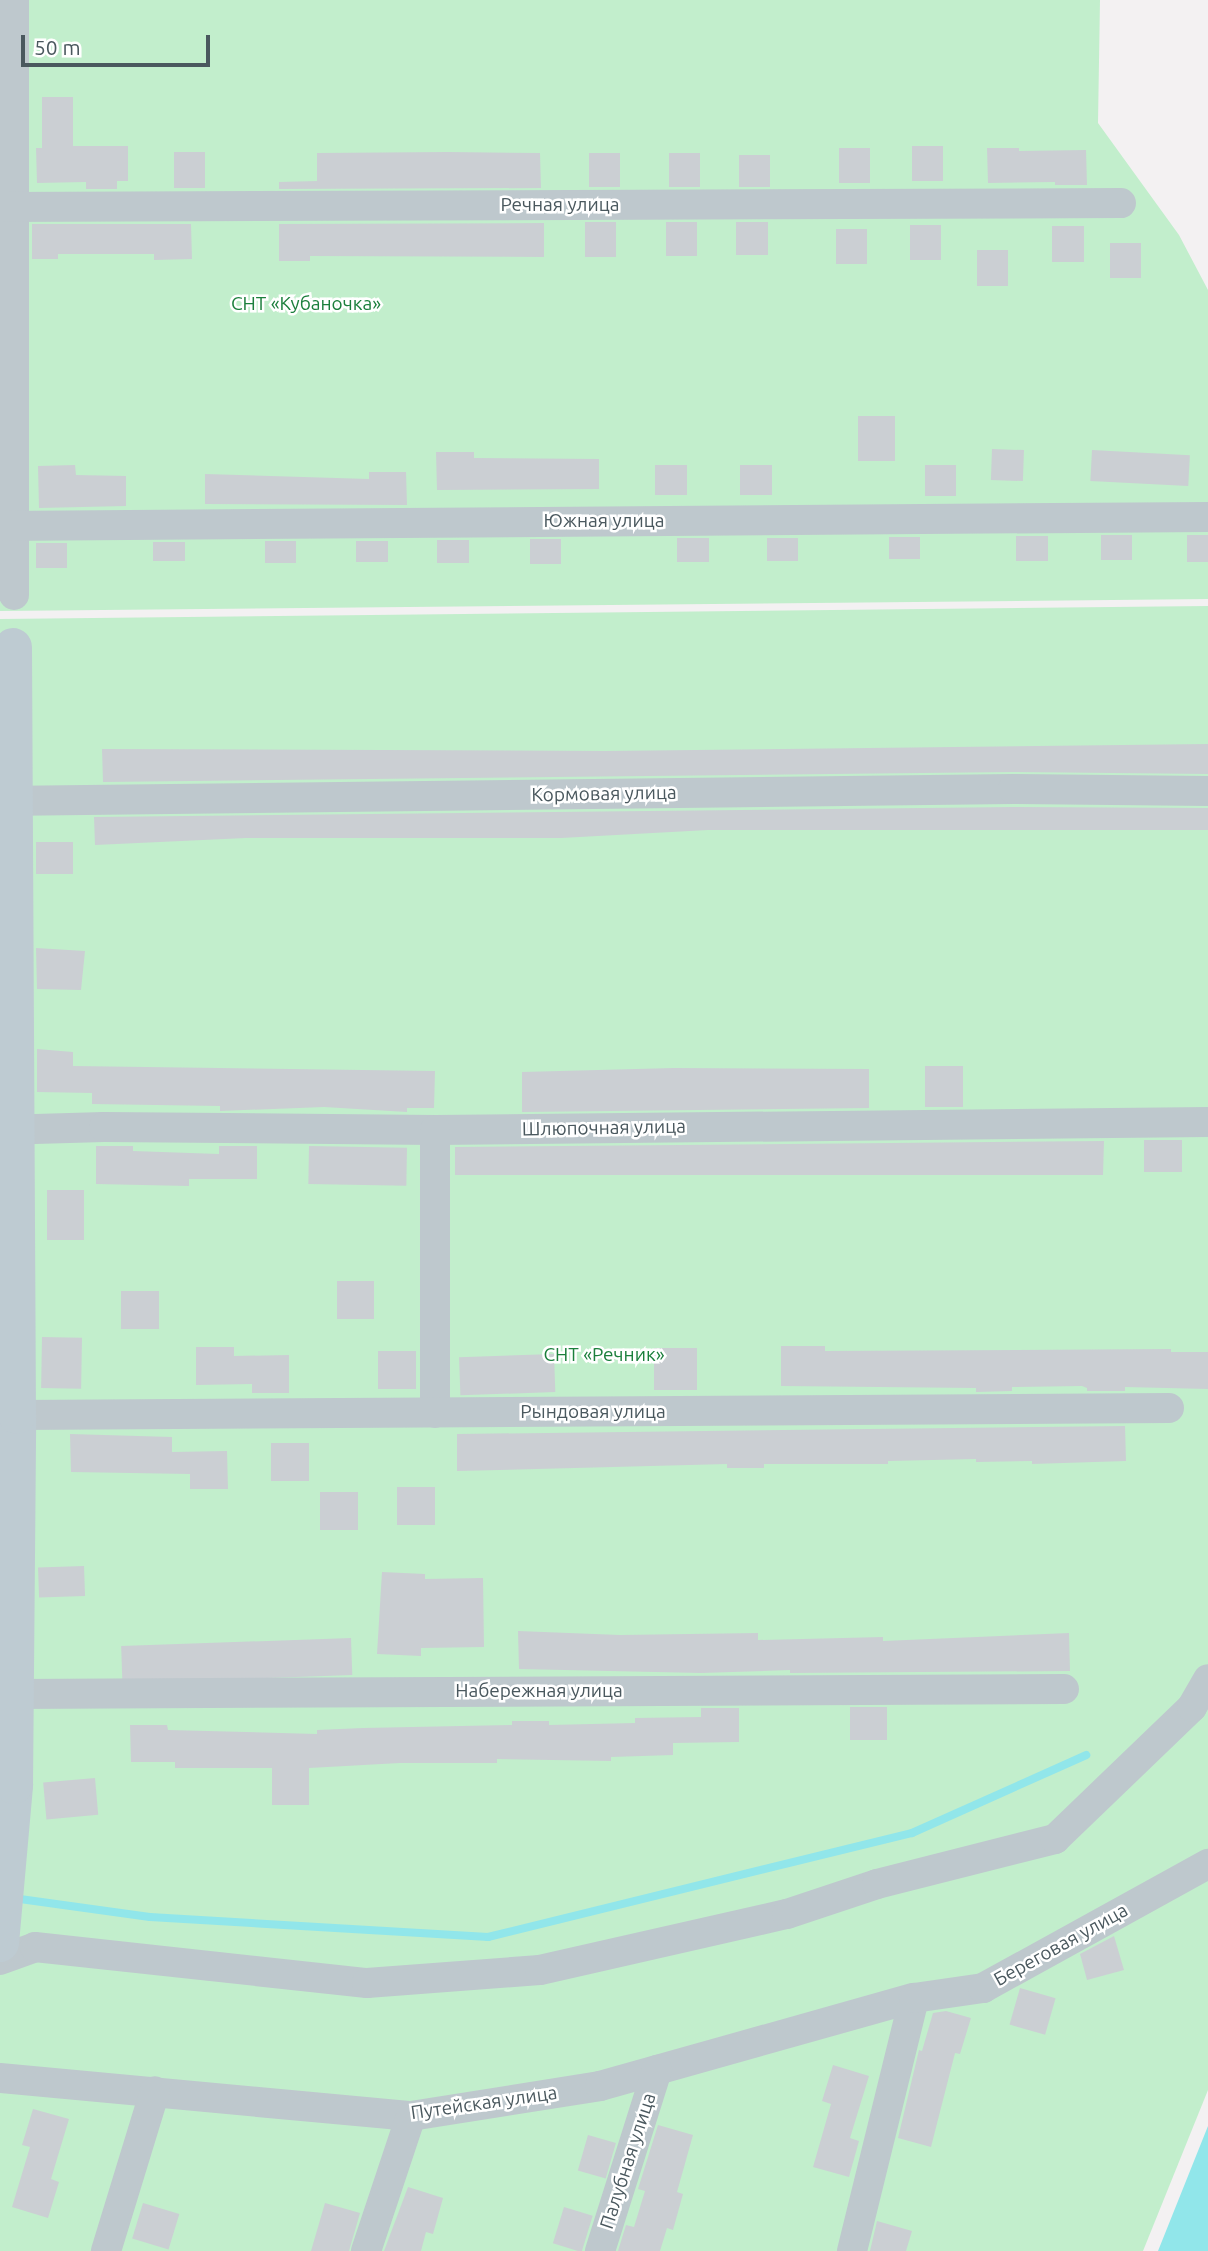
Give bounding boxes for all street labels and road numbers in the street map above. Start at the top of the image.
street label: Речная улица [501,194,619,216]
street label: Южная улица [544,510,664,532]
street label: Кормовая улица [531,781,677,807]
street label: Шлюпочная улица [522,1115,686,1141]
street label: Рындовая улица [520,1401,666,1423]
street label: Набережная улица [455,1680,623,1702]
street label: Береговая улица [990,1899,1132,1991]
street label: Путейская улица [409,2081,559,2125]
street label: Палубная улица [595,2090,661,2232]

